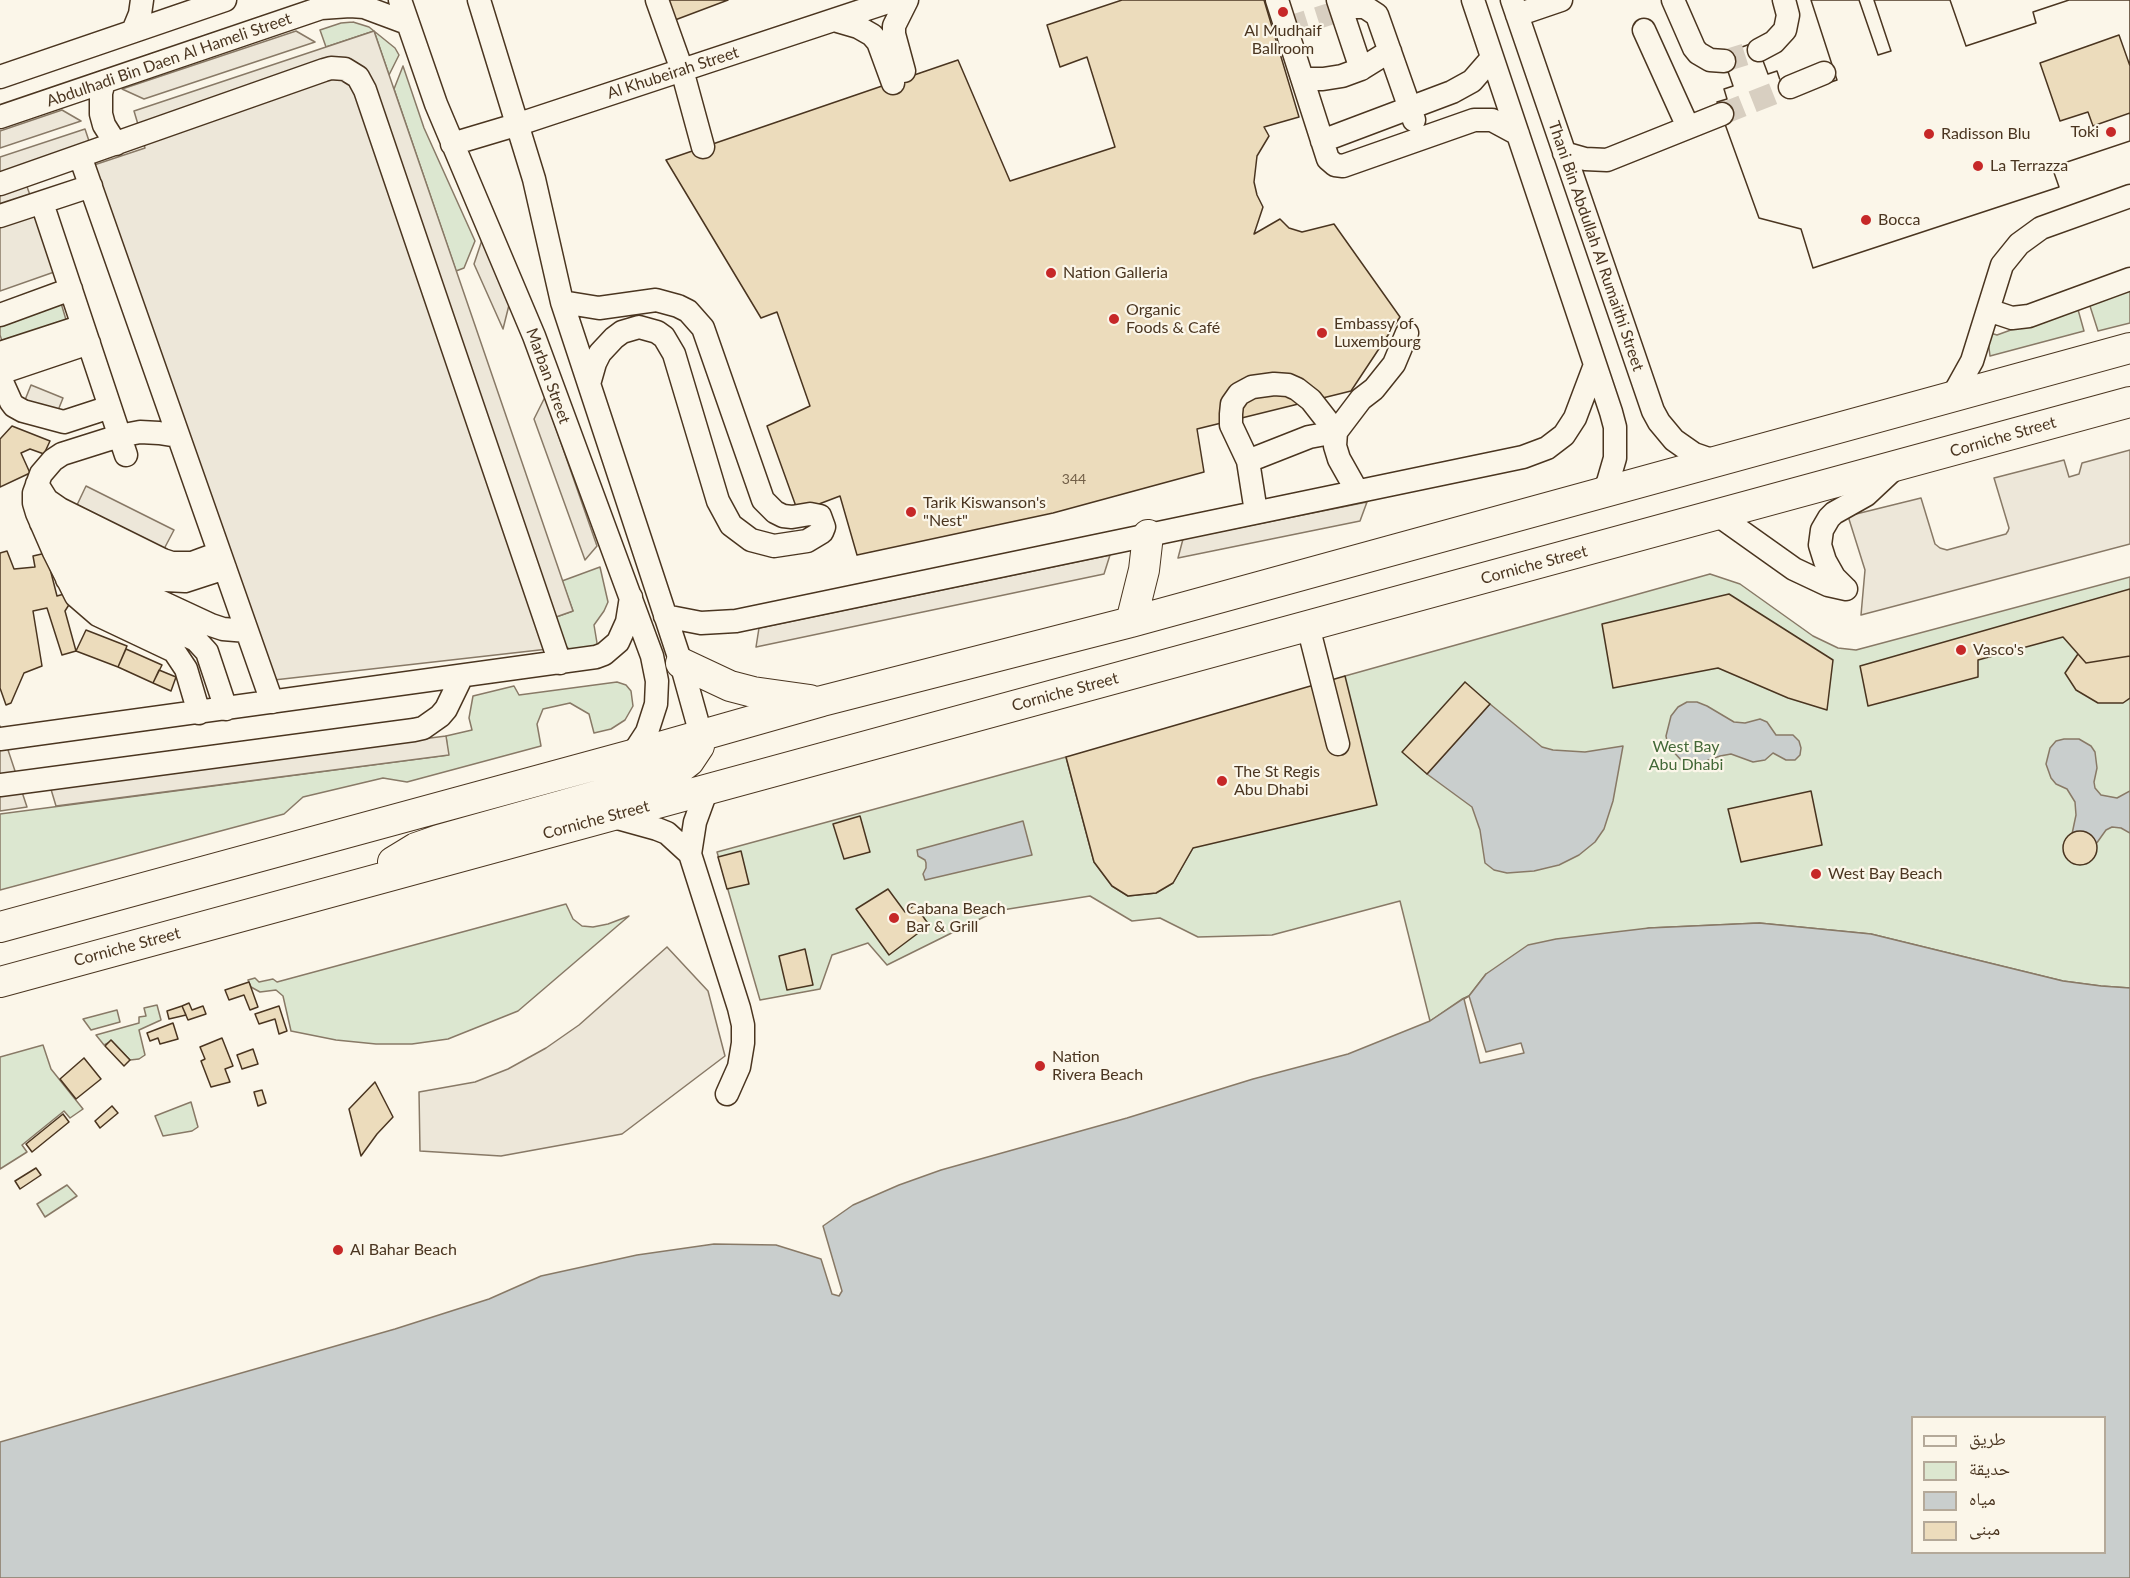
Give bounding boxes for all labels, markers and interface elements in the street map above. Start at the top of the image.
marker: Al Mudhaif Ballroom [1276,5,1290,19]
street label: Abdulhadi Bin Daen Al Hameli Street [44,9,294,111]
place label: Al Mudhaif Ballroom [1244,21,1322,59]
street label: Al Khubeirah Street [605,43,741,103]
street label: Thani Bin Abdullah Al Rumaithi Street [1544,118,1648,374]
place label: Toki [2070,122,2099,142]
place label: Radisson Blu [1941,124,2030,144]
marker: Toki [2104,125,2118,139]
marker: Radisson Blu [1922,127,1936,141]
place label: La Terrazza [1990,156,2068,176]
marker: La Terrazza [1971,159,1985,173]
place label: Bocca [1878,210,1920,230]
marker: Bocca [1859,213,1873,227]
place label: Nation Galleria [1063,263,1168,283]
marker: Nation Galleria [1044,266,1058,280]
place label: Organic Foods & Café [1126,300,1220,338]
marker: Organic Foods & Café [1107,312,1121,326]
place label: Embassy of Luxembourg [1334,314,1421,352]
street label: Marban Street [522,326,574,426]
marker: Embassy of Luxembourg [1315,326,1329,340]
street label: Corniche Street [1948,413,2058,461]
house number: 344 [1062,471,1086,487]
place label: Tarik Kiswanson's "Nest" [923,493,1046,531]
marker: Tarik Kiswanson's "Nest" [904,505,918,519]
street label: Corniche Street [1479,542,1589,588]
place label: Vasco's [1973,640,2024,660]
marker: Vasco's [1954,643,1968,657]
street label: Corniche Street [1010,669,1120,715]
park label: West Bay Abu Dhabi [1649,737,1723,775]
place label: The St Regis Abu Dhabi [1234,762,1320,800]
marker: The St Regis Abu Dhabi [1215,774,1229,788]
street label: Corniche Street [541,797,651,843]
place label: West Bay Beach [1828,864,1942,884]
marker: West Bay Beach [1809,867,1823,881]
place label: Cabana Beach Bar & Grill [906,899,1006,937]
marker: Cabana Beach Bar & Grill [887,911,901,925]
street label: Corniche Street [72,924,182,970]
place label: Nation Rivera Beach [1052,1047,1143,1085]
marker: Nation Rivera Beach [1033,1059,1047,1073]
place label: Al Bahar Beach [350,1240,457,1260]
marker: Al Bahar Beach [331,1243,345,1257]
legend [1911,1416,2106,1554]
text: طريق [1969,1427,2006,1449]
text: حديقة [1969,1457,2010,1479]
text: مياه [1969,1487,1996,1509]
text: مبنى [1969,1517,2000,1539]

